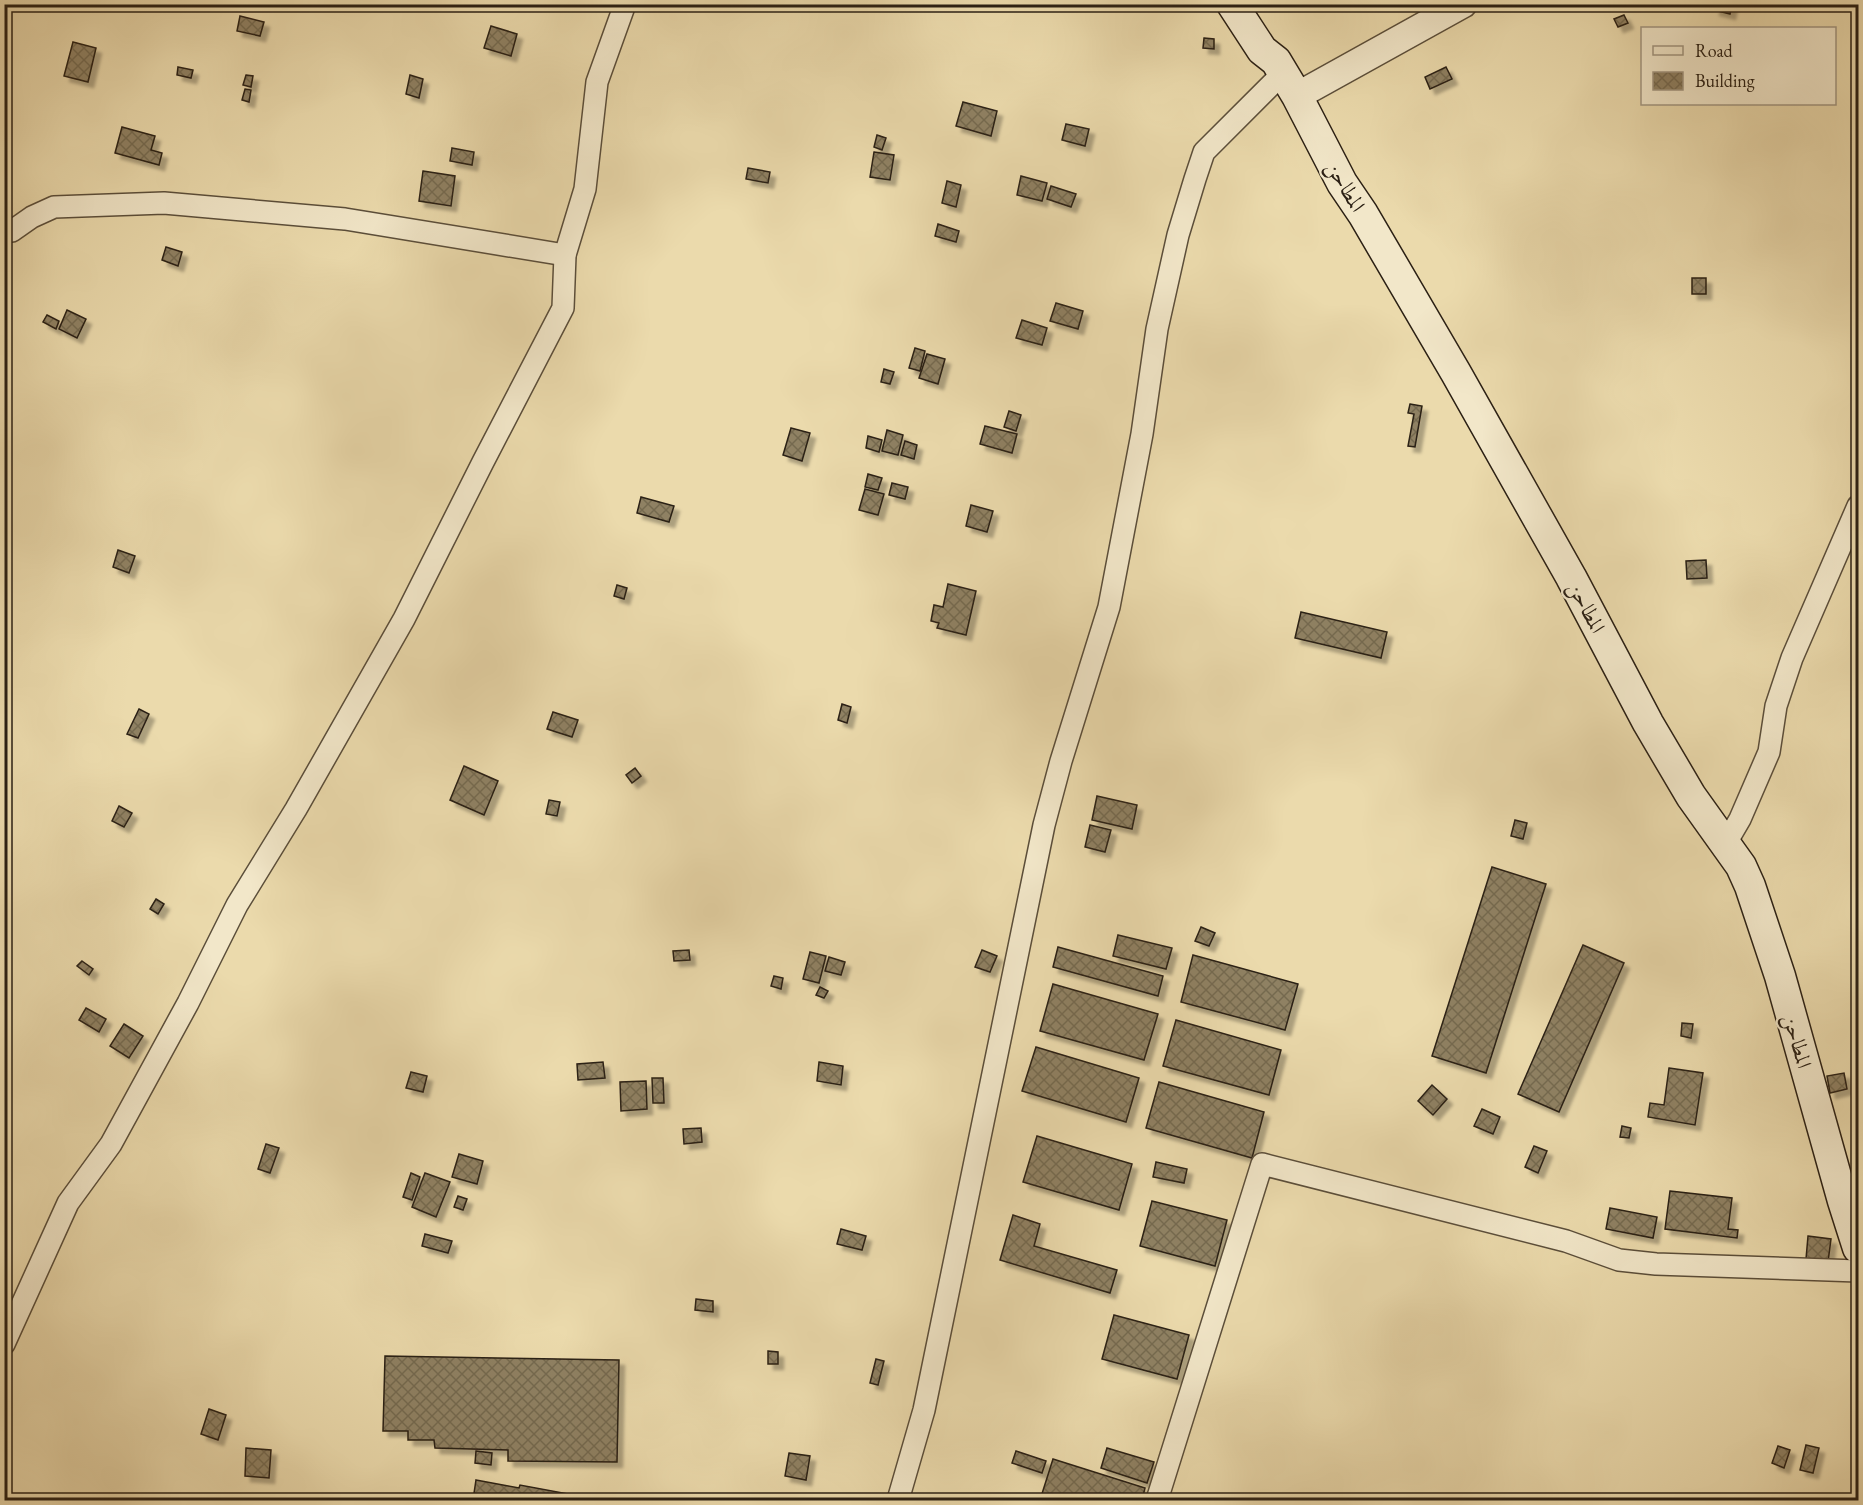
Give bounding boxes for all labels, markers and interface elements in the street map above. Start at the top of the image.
legend [1641,27,1836,105]
text: Road [1695,39,1734,62]
text: Building [1695,69,1755,92]
street label: المطاحن [1319,155,1372,217]
street label: المطاحن [1561,576,1612,638]
street label: المطاحن [1776,1011,1819,1071]

